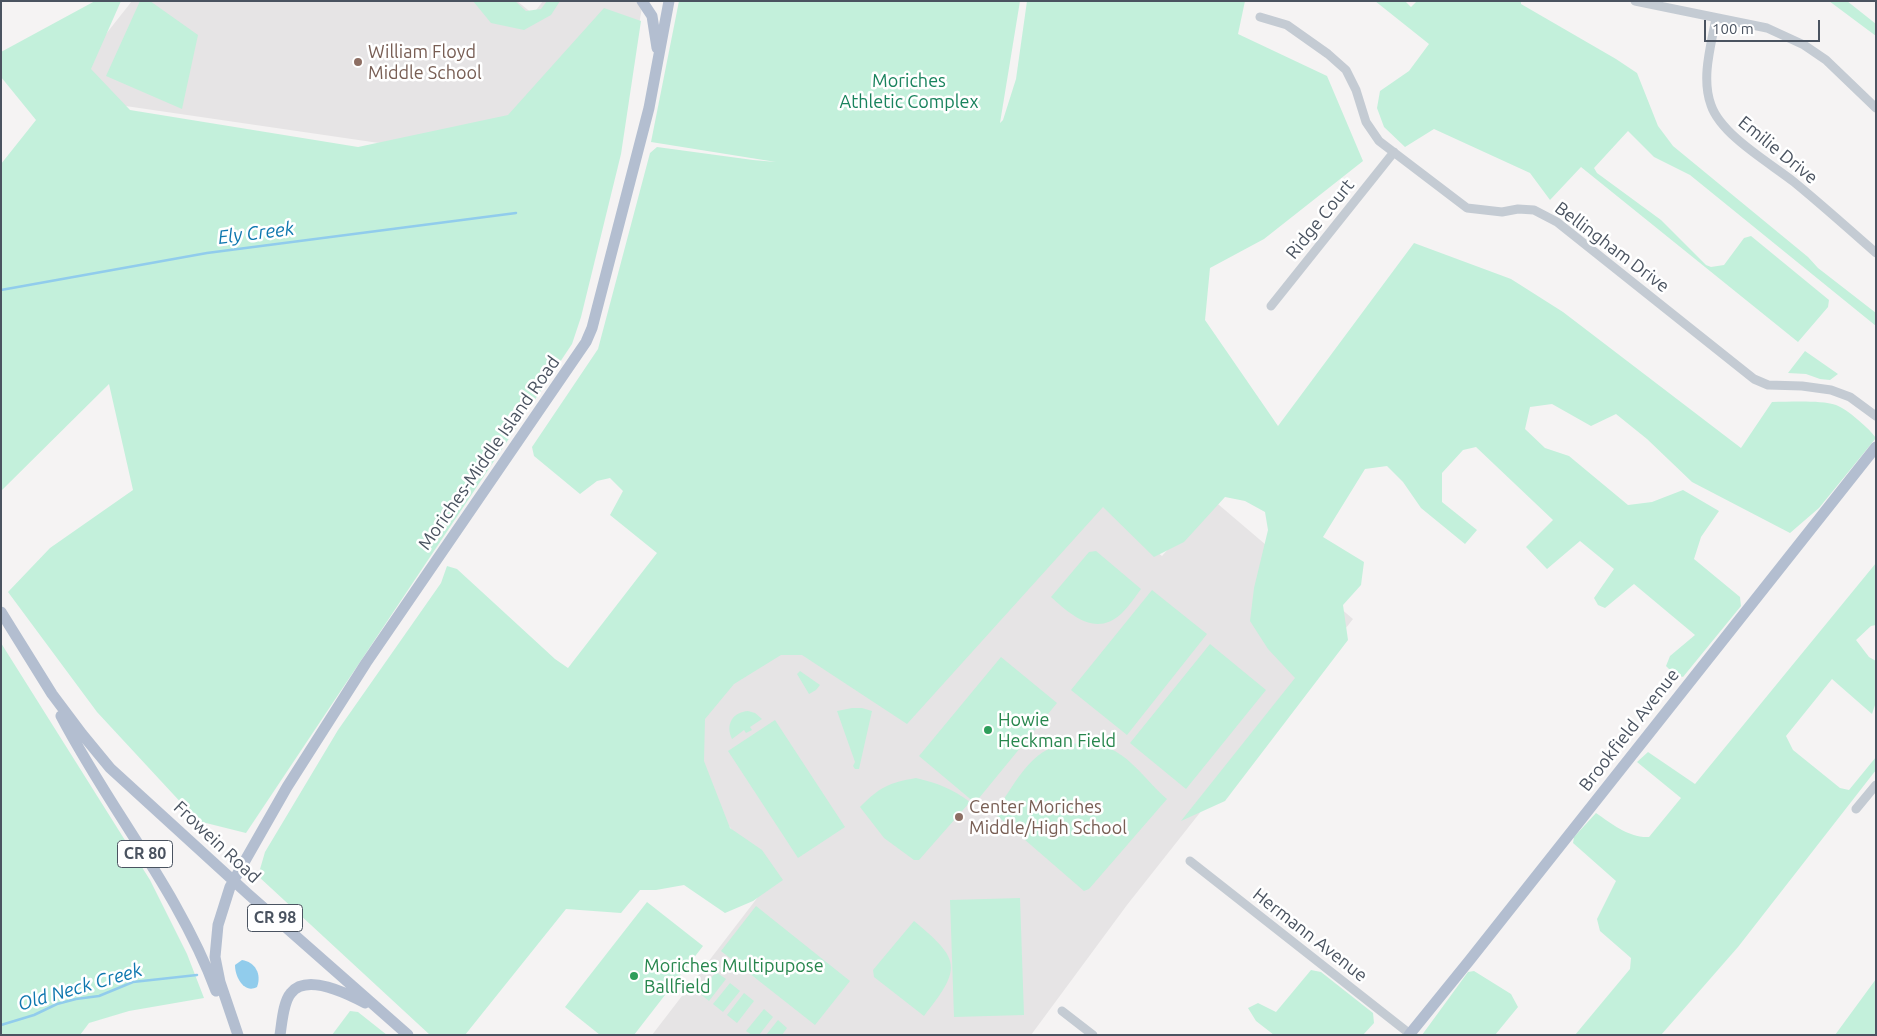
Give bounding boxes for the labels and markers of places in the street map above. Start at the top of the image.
place label: William Floyd Middle School [368,41,482,84]
marker: William Floyd Middle School [352,56,364,68]
place label: Howie Heckman Field [998,709,1116,752]
marker: Howie Heckman Field [982,724,994,736]
place label: Center Moriches Middle/High School [969,796,1127,839]
marker: Center Moriches Middle/High School [953,811,965,823]
place label: Moriches Multipupose Ballfield [644,955,824,998]
marker: Moriches Multipupose Ballfield [628,970,640,982]

